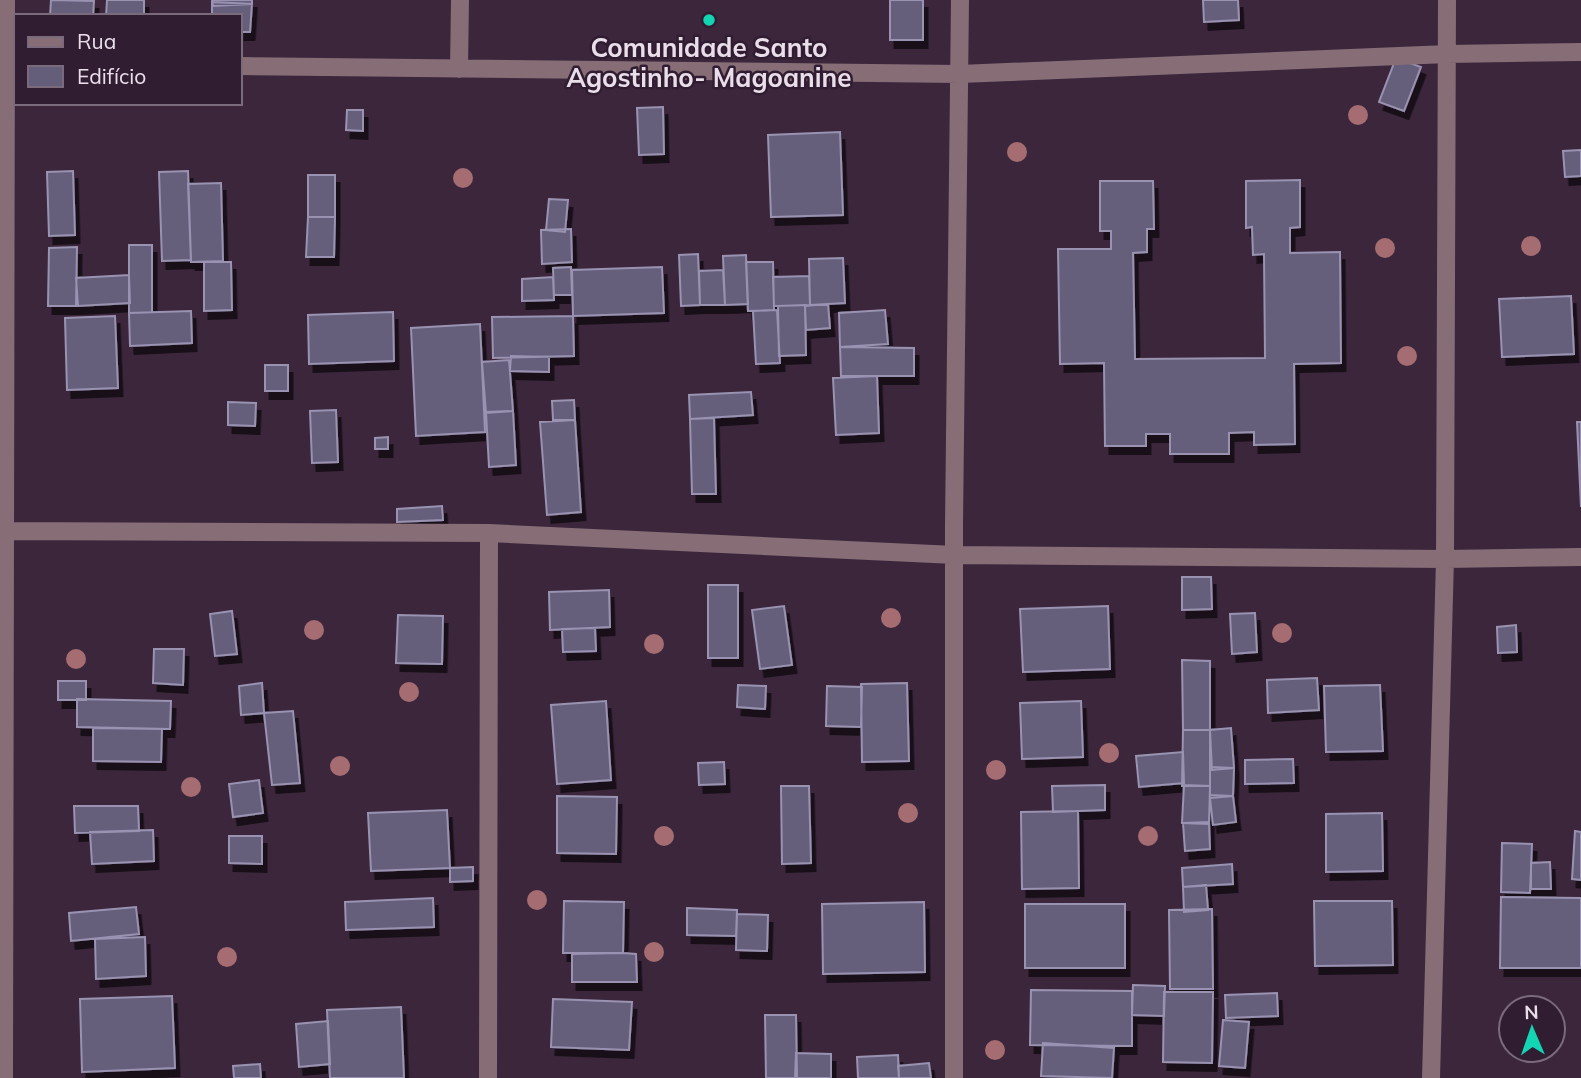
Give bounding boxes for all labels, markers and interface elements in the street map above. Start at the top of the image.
marker: Comunidade Santo Agostinho- Magoanine [701,12,717,28]
legend [14,14,242,105]
text: Rua [77,28,116,54]
place label: Comunidade Santo Agostinho- Magoanine [567,31,851,94]
text: Edifício [77,63,146,89]
north arrow [1497,994,1567,1064]
text: N [1524,1000,1539,1024]

